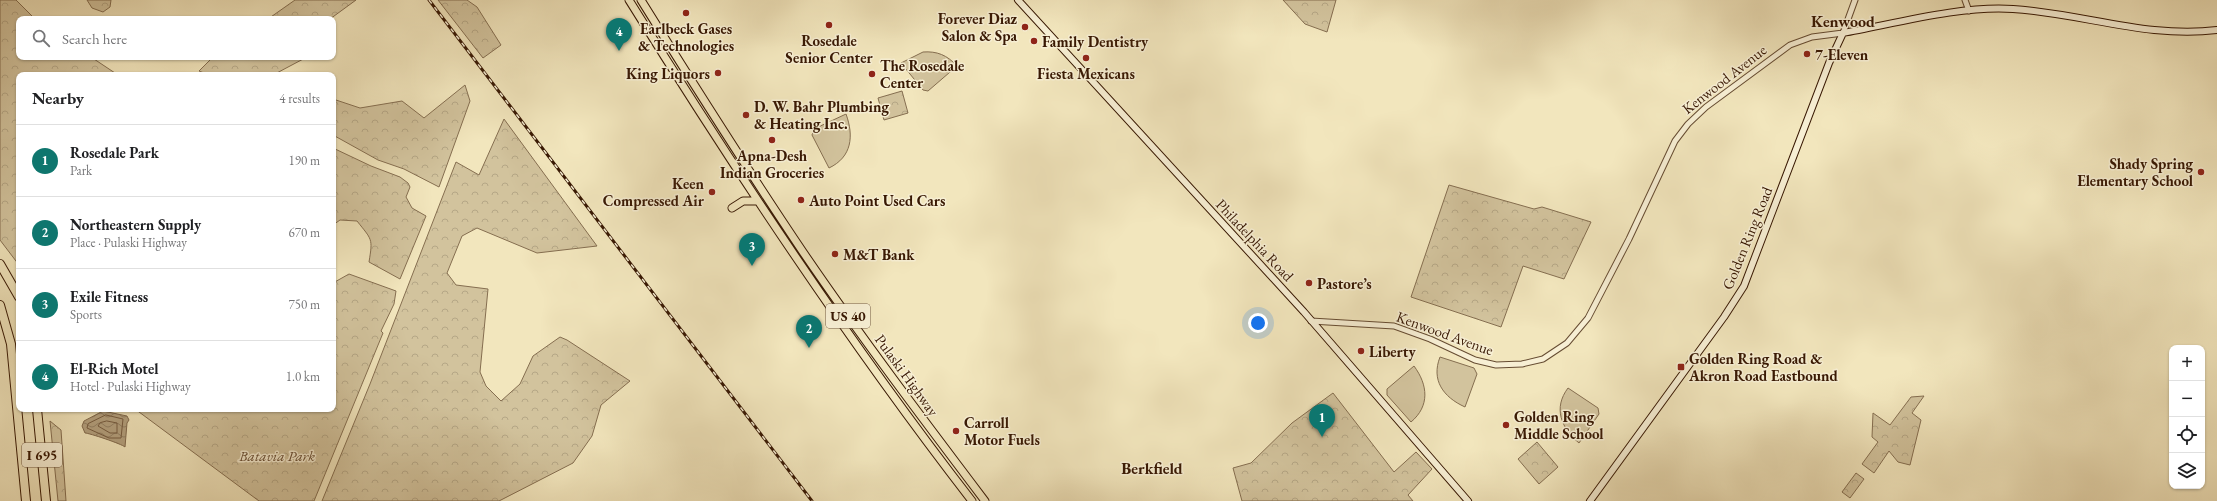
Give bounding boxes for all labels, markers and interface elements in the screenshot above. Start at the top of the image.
marker: Earlbeck Gases & Technologies [681,8,691,18]
place label: Forever Diaz Salon & Spa [938,9,1017,45]
district label: Kenwood [1811,11,1875,32]
search box [16,16,336,60]
pin: 4 [606,18,632,51]
place label: Earlbeck Gases & Technologies [638,19,734,55]
marker: Rosedale Senior Center [824,20,834,30]
marker: Forever Diaz Salon & Spa [1020,22,1030,32]
icon: search [30,27,52,49]
text: Search here [62,29,127,48]
place label: Rosedale Senior Center [785,31,873,67]
place label: Family Dentistry [1042,32,1149,51]
marker: Family Dentistry [1029,36,1039,46]
street label: Kenwood Avenue [1678,40,1770,118]
place label: 7-Eleven [1815,45,1869,64]
marker: 7-Eleven [1802,49,1812,59]
marker: Fiesta Mexicans [1081,53,1091,63]
place label: The Rosedale Center [880,56,964,92]
place label: King Liquors [626,64,710,83]
place label: Fiesta Mexicans [1037,64,1135,83]
marker: King Liquors [713,68,723,78]
marker: The Rosedale Center [867,69,877,79]
text: Nearby [32,87,84,109]
text: 4 results [279,90,320,107]
place label: D. W. Bahr Plumbing & Heating Inc. [754,97,889,133]
marker: D. W. Bahr Plumbing & Heating Inc. [741,110,751,120]
marker: Apna-Desh Indian Groceries [767,135,777,145]
text: Rosedale Park [70,143,159,162]
place label: Apna-Desh Indian Groceries [720,146,824,182]
text: 1 [42,152,48,169]
text: 190 m [289,152,320,169]
place label: Shady Spring Elementary School [2077,154,2194,190]
text: Park [70,162,92,179]
marker: Shady Spring Elementary School [2196,167,2206,177]
place label: Keen Compressed Air [603,174,705,210]
street label: Golden Ring Road [1718,183,1776,292]
marker: Keen Compressed Air [707,187,717,197]
place label: Auto Point Used Cars [808,191,945,210]
marker: Auto Point Used Cars [796,195,806,205]
street label: Philadelphia Road [1212,195,1298,285]
text: Northeastern Supply [70,215,201,234]
text: 2 [42,224,48,241]
text: 670 m [289,224,320,241]
pin: 3 [739,233,765,266]
text: Place · Pulaski Highway [70,234,187,251]
place label: M&T Bank [843,245,915,264]
marker: M&T Bank [830,249,840,259]
place label: Pastore’s [1317,274,1372,293]
marker: Pastore’s [1304,278,1314,288]
text: Exile Fitness [70,287,148,306]
text: 3 [42,296,48,313]
text: 750 m [289,296,320,313]
road number: US 40 [826,304,870,328]
text: Sports [70,306,102,323]
street label: Kenwood Avenue [1394,307,1496,359]
your location [1248,313,1268,333]
pin: 2 [796,315,822,348]
street label: Pulaski Highway [871,330,943,420]
place label: Liberty [1369,342,1416,361]
map controls [2169,345,2205,489]
button: + [2169,345,2205,381]
marker: Liberty [1356,346,1366,356]
place label: Golden Ring Road & Akron Road Eastbound [1688,349,1839,385]
text: El-Rich Motel [70,359,158,378]
marker: Golden Ring Road & Akron Road Eastbound [1676,362,1686,372]
text: 4 [42,368,48,385]
text: 1.0 km [286,368,320,385]
text: Hotel · Pulaski Highway [70,378,191,395]
button: − [2169,381,2205,417]
pin: 1 [1309,404,1335,437]
place label: Golden Ring Middle School [1514,407,1604,443]
place label: Carroll Motor Fuels [964,413,1040,449]
button: locate [2169,417,2205,453]
marker: Golden Ring Middle School [1501,420,1511,430]
marker: Carroll Motor Fuels [951,426,961,436]
road number: I 695 [22,443,62,467]
park label: Batavia Park [238,446,315,465]
button: layers [2169,453,2205,489]
district label: Berkfield [1121,458,1183,479]

